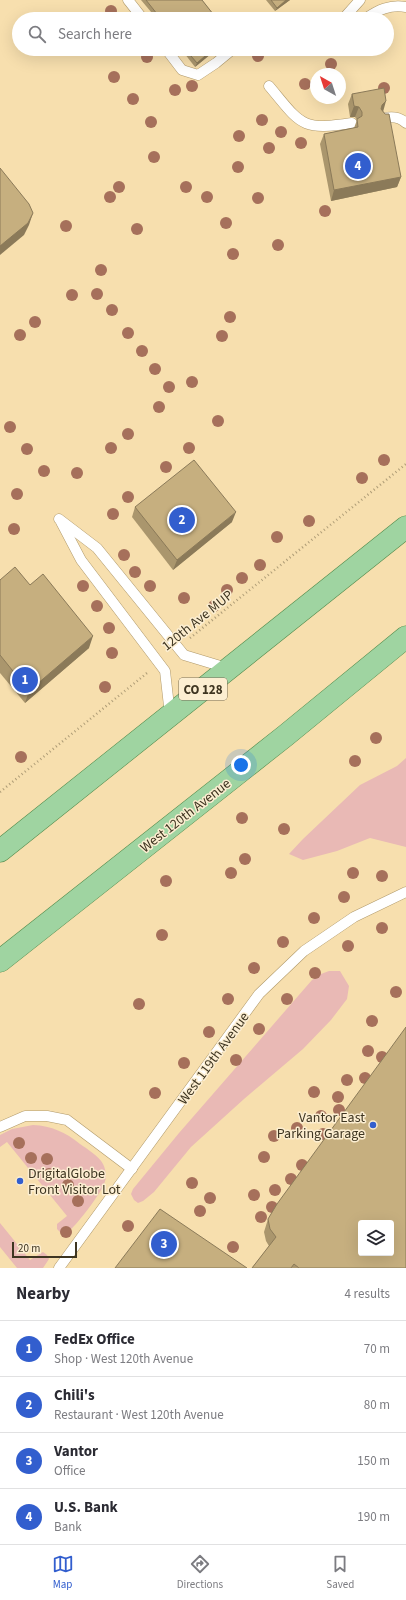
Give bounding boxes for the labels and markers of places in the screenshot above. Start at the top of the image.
pin: 4 [345,151,371,181]
pin: 2 [169,505,195,535]
pin: 1 [12,665,38,695]
place label: Vantor East Parking Garage [277,1108,365,1144]
marker: Vantor East Parking Garage [368,1120,378,1130]
place label: DrigitalGlobe Front Visitor Lot [28,1164,121,1200]
marker: DrigitalGlobe Front Visitor Lot [15,1176,25,1186]
pin: 3 [151,1229,177,1259]

